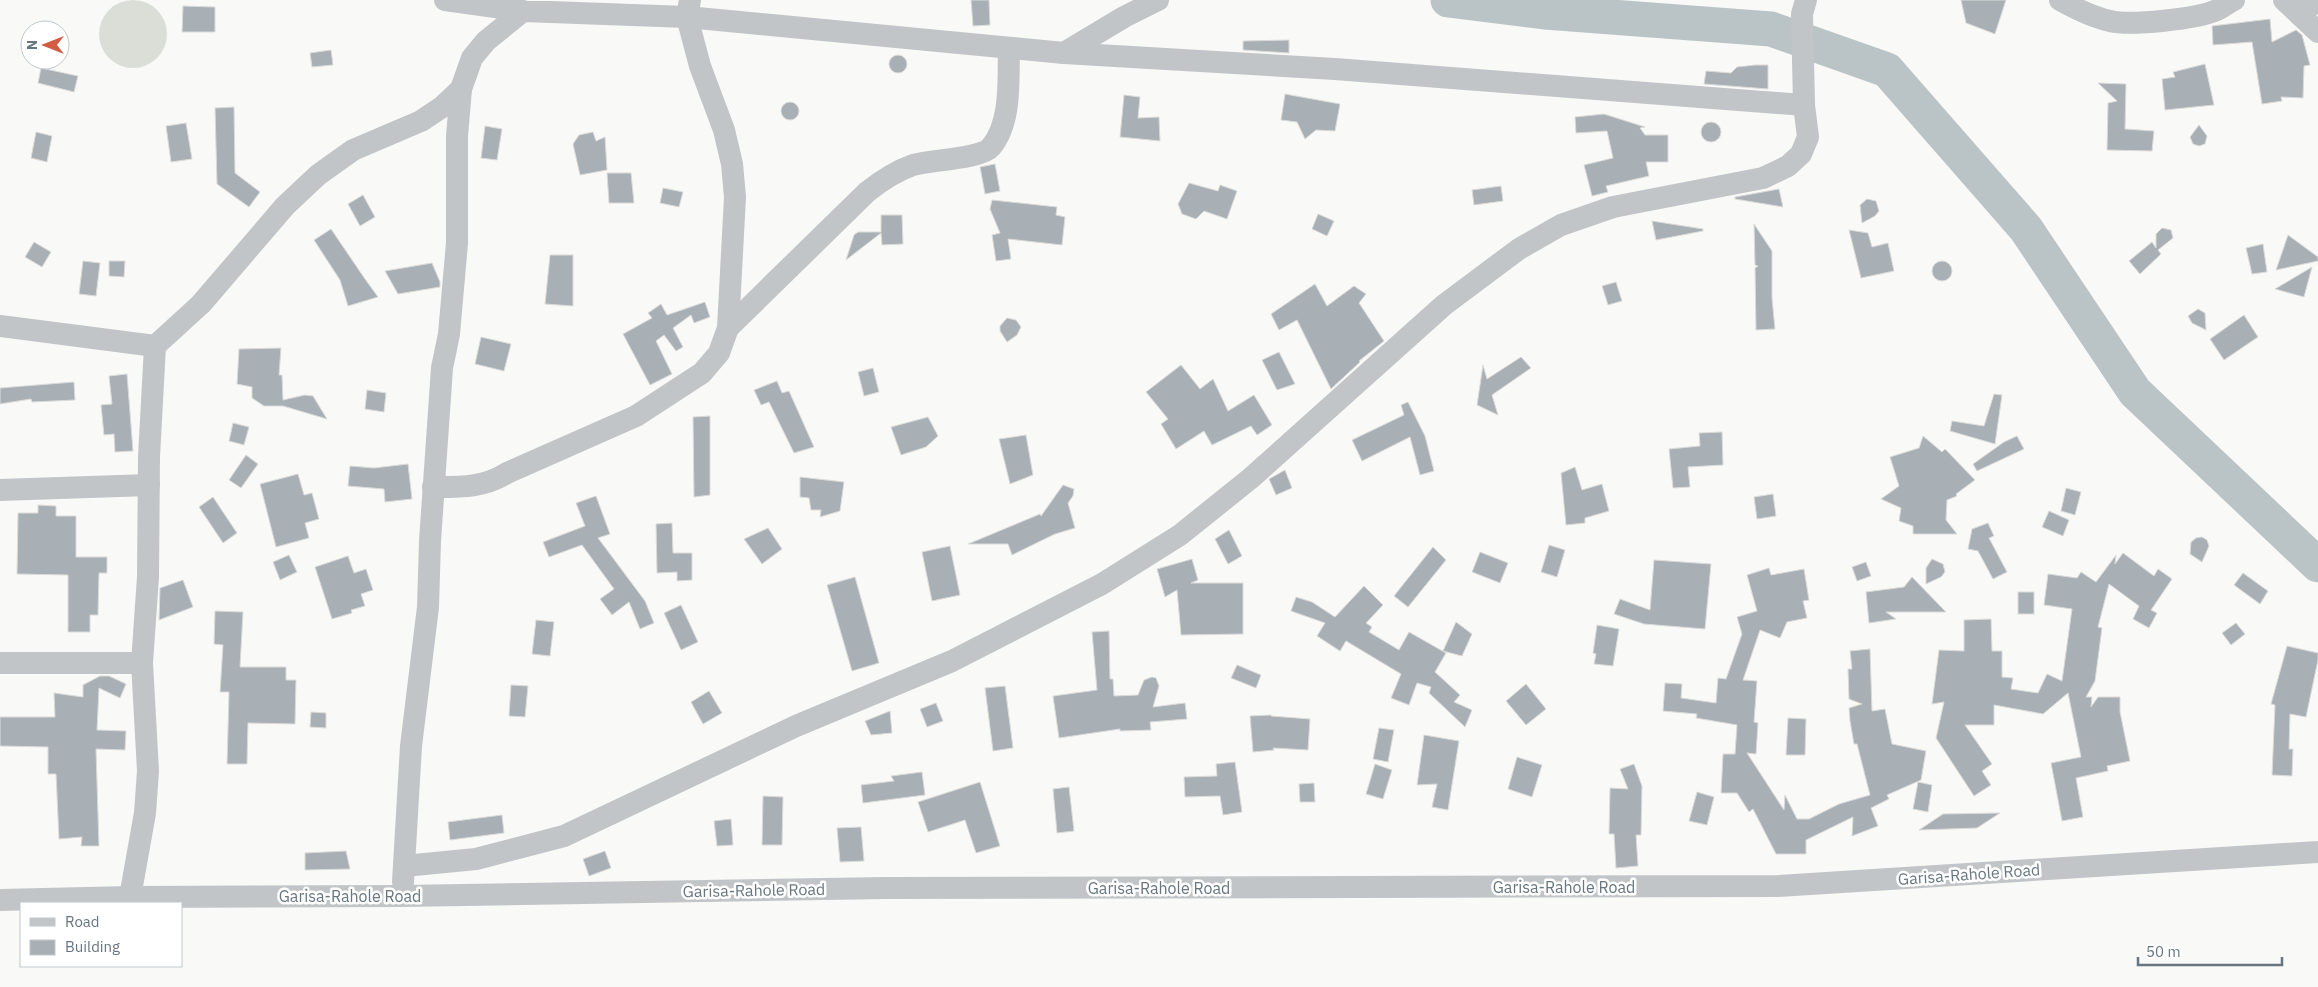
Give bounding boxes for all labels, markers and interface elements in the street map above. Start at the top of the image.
north arrow [20,20,70,70]
text: N [23,40,41,50]
street label: Garisa-Rahole Road [1897,859,2041,889]
street label: Garisa-Rahole Road [1493,877,1635,897]
street label: Garisa-Rahole Road [1088,878,1230,898]
street label: Garisa-Rahole Road [683,879,825,901]
street label: Garisa-Rahole Road [279,886,421,906]
legend [20,902,182,967]
text: Road [65,912,100,931]
scale bar [2138,934,2282,966]
text: Building [65,937,120,956]
text: 50 m [2146,942,2181,961]

